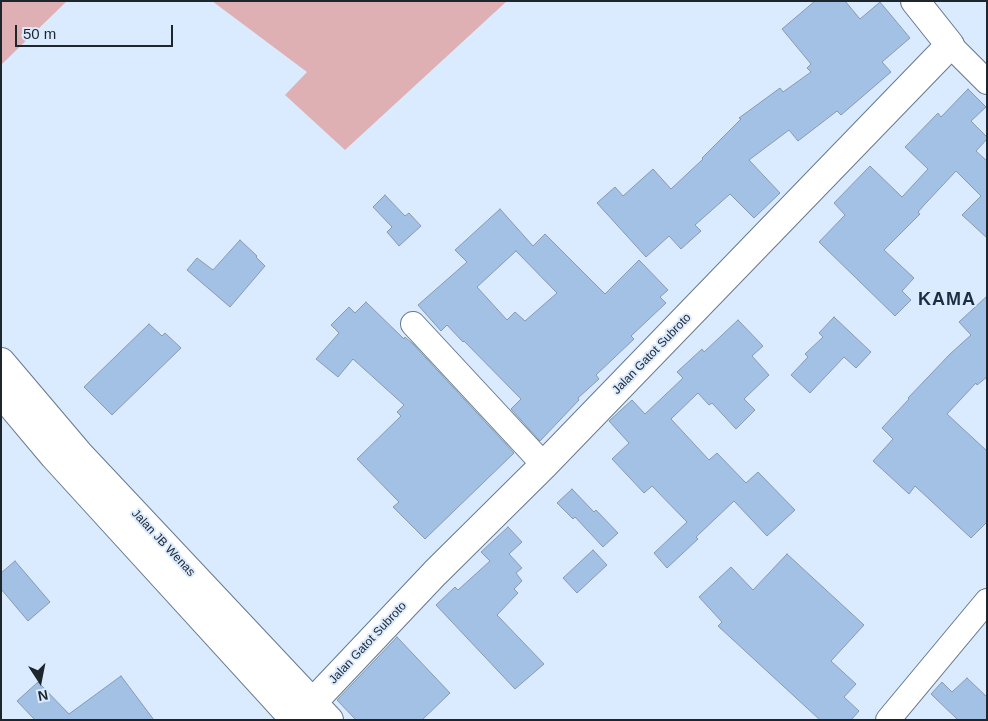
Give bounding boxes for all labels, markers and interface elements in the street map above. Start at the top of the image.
scale bar [18,15,175,47]
text: 50 m [23,25,56,42]
district label: KAMA [918,289,976,311]
street label: Jalan Gatot Subroto [610,311,694,397]
street label: Jalan JB Wenas [128,506,198,580]
street label: Jalan Gatot Subroto [326,599,410,687]
north arrow [15,656,65,706]
text: N [36,687,49,705]

